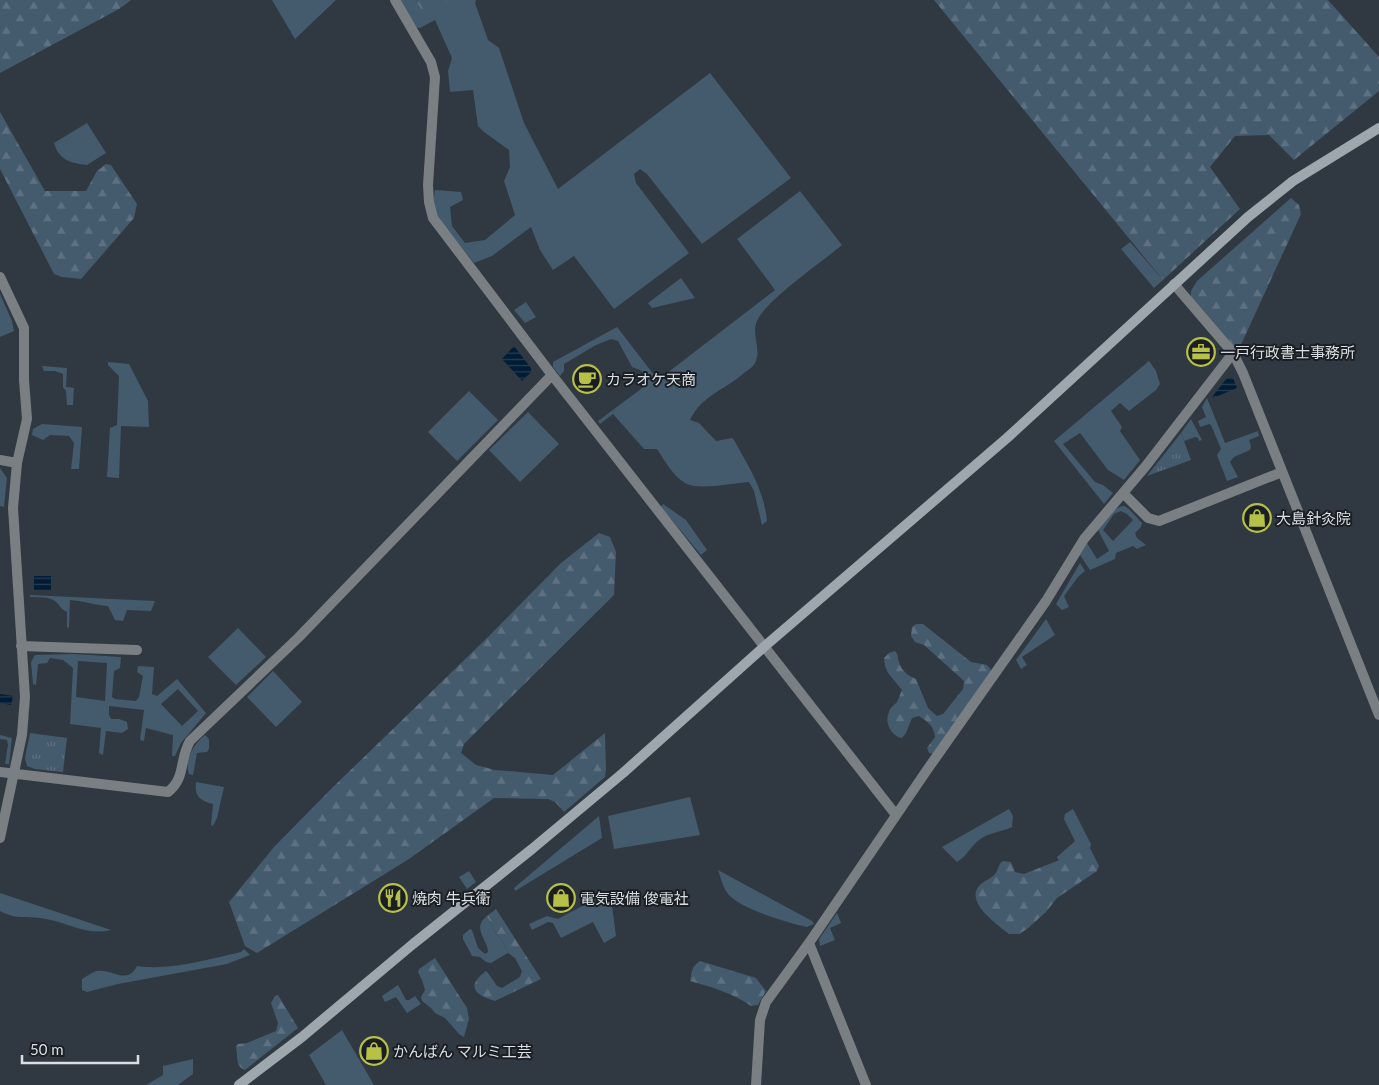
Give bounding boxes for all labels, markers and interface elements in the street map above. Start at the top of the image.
office icon: 一戸行政書士事務所 [1186,337,1216,367]
place label: 一戸行政書士事務所 [1220,343,1355,361]
cafe icon: カラオケ天商 [572,364,602,394]
place label: カラオケ天商 [606,370,696,388]
shop icon: 大島針灸院 [1242,503,1272,533]
place label: 大島針灸院 [1276,509,1351,527]
restaurant icon: 焼肉 牛兵衛 [378,883,408,913]
shop icon: 電気設備 俊電社 [546,883,576,913]
place label: 焼肉 牛兵衛 [412,889,491,907]
place label: 電気設備 俊電社 [580,889,689,907]
scale bar [22,1032,139,1064]
shop icon: かんばん マルミ工芸 [359,1036,389,1066]
text: 50 m [30,1040,64,1058]
place label: かんばん マルミ工芸 [393,1042,532,1060]

